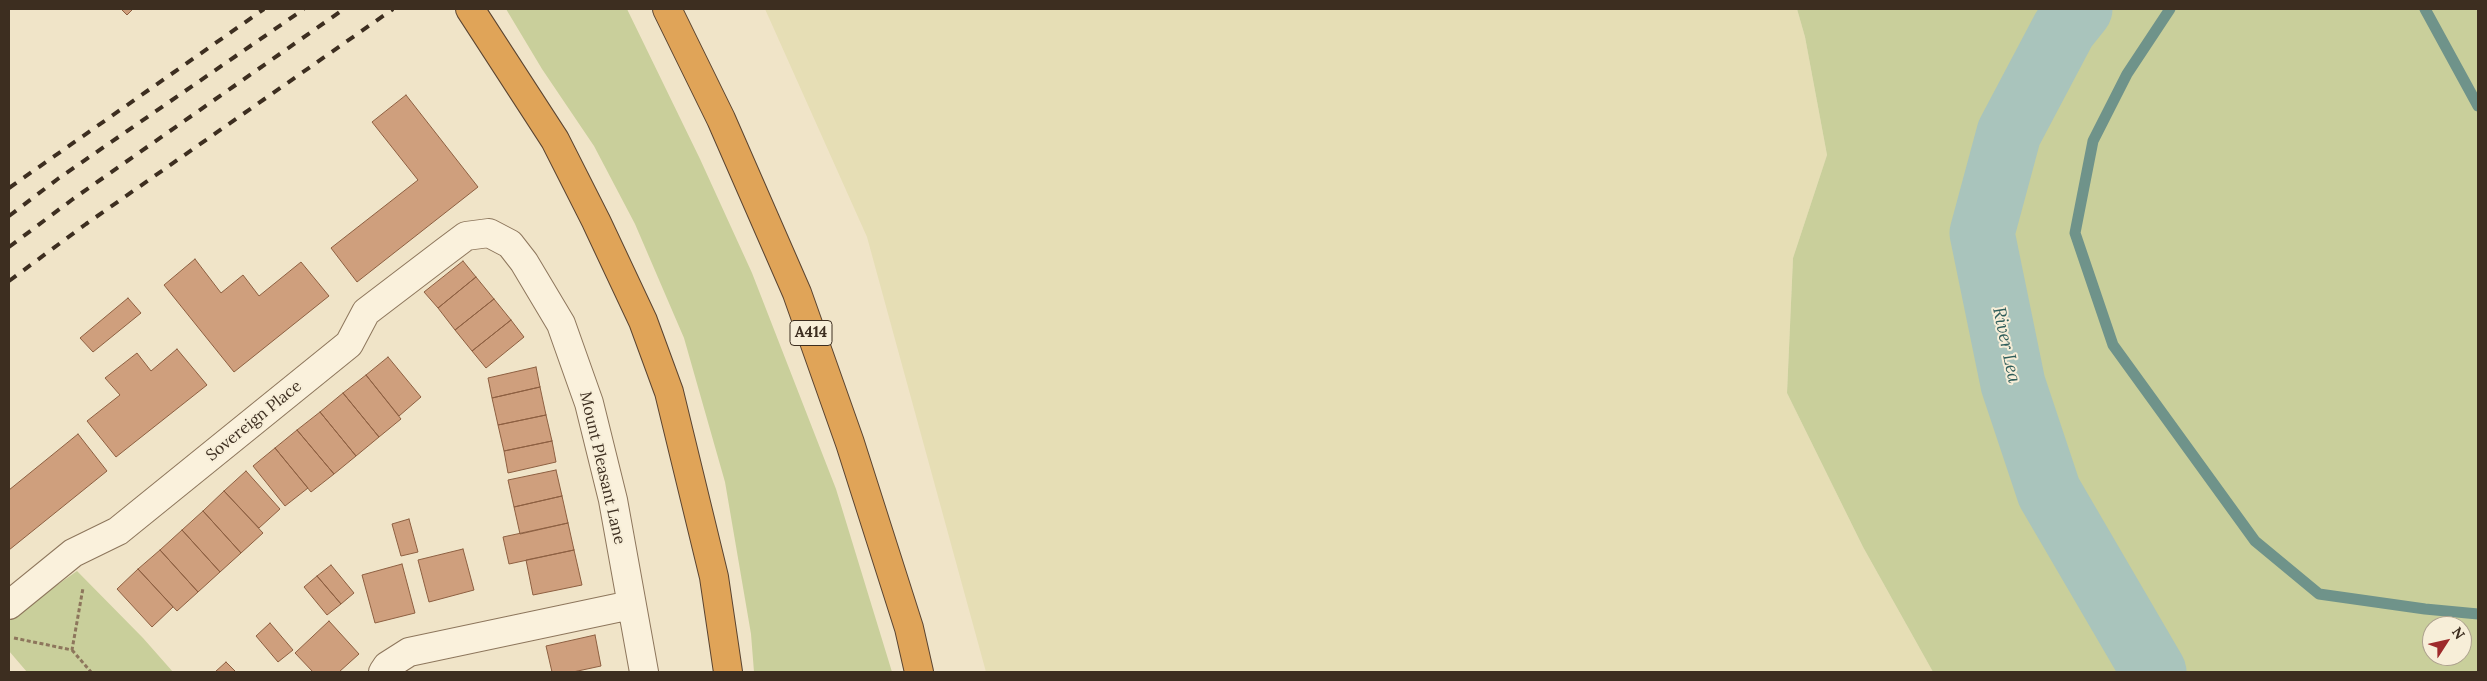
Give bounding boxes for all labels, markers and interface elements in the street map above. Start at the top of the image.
water label: River Lea [1987,305,2025,385]
road number: A414 [790,320,832,346]
street label: Sovereign Place [202,377,306,465]
street label: Mount Pleasant Lane [575,390,629,546]
north arrow [2422,616,2472,666]
text: N [2448,623,2469,643]

